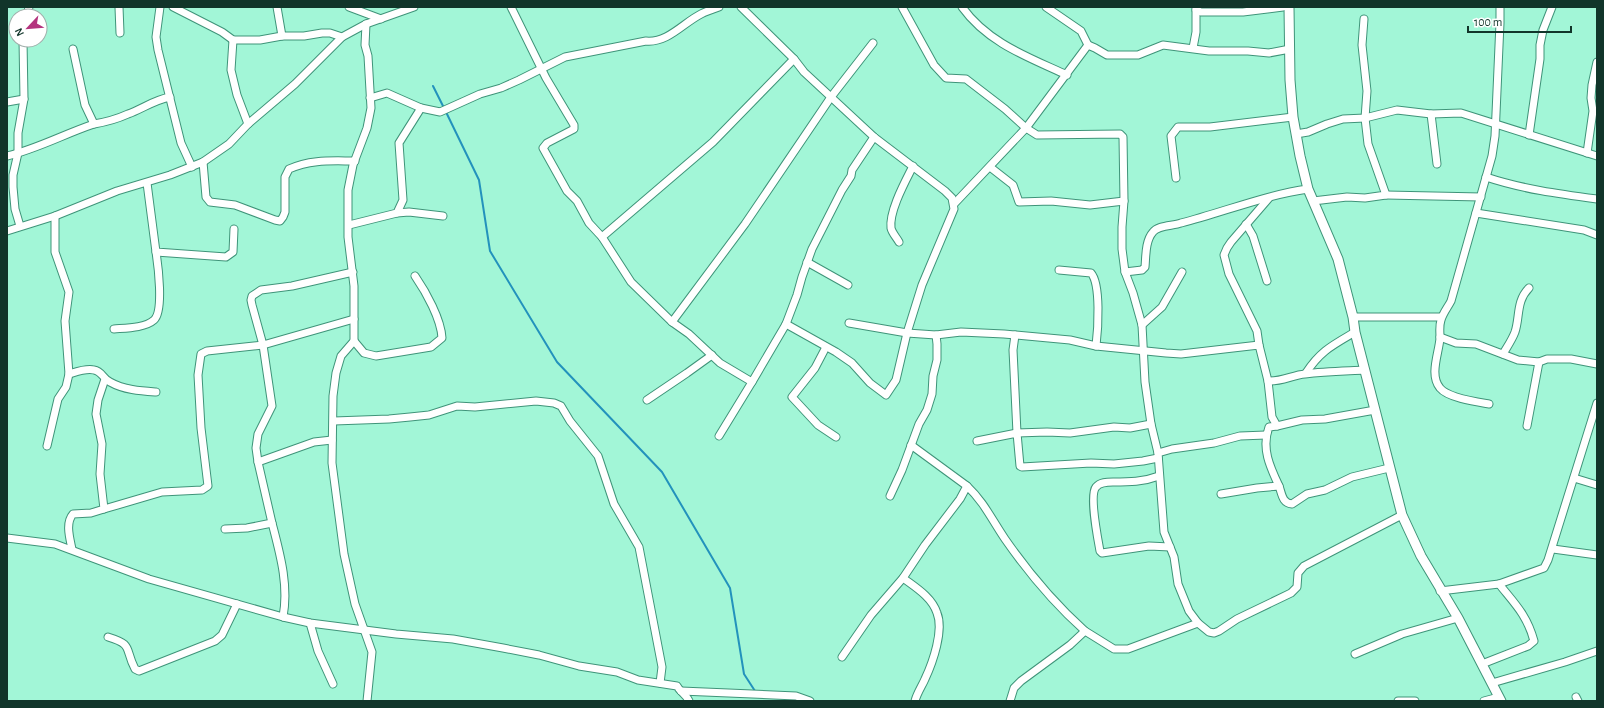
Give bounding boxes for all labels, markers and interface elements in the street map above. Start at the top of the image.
north arrow [8,8,48,48]
scale bar [1468,8,1571,34]
text: 100 m [1474,16,1502,28]
text: N [13,26,26,38]

